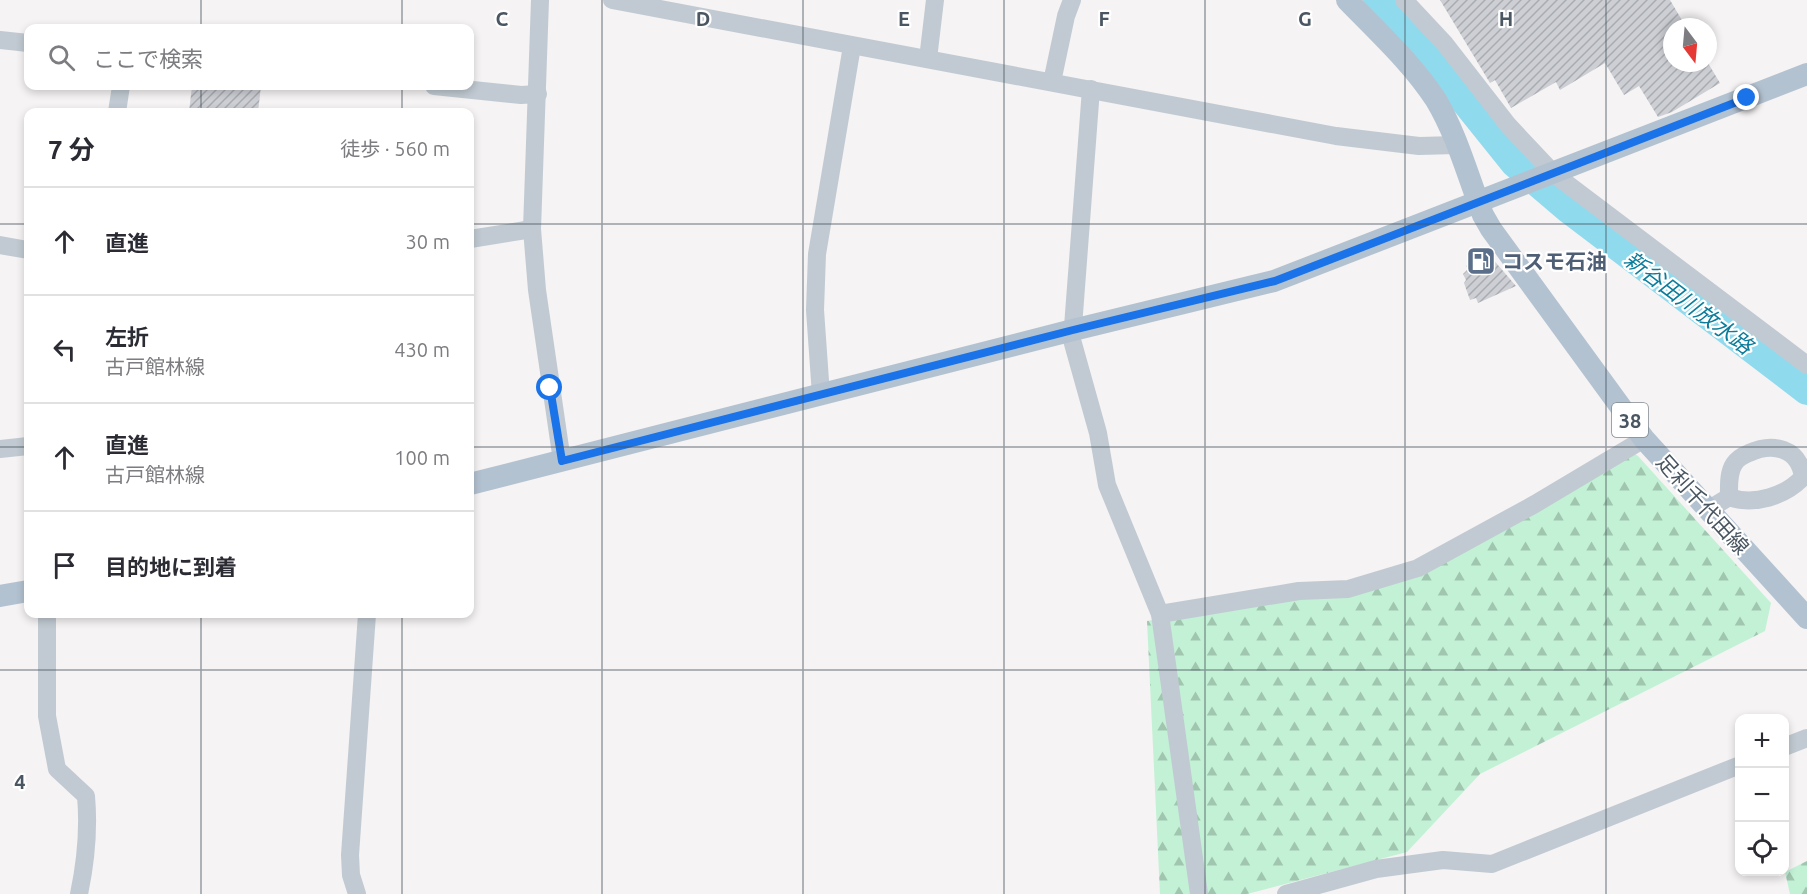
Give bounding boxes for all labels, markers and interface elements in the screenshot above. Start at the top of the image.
text: C [496,7,509,30]
text: D [696,7,710,30]
text: E [898,7,910,30]
text: F [1098,7,1110,30]
text: G [1298,7,1312,30]
text: H [1499,7,1513,30]
north arrow [1663,18,1717,72]
search box [24,24,474,90]
icon: search [45,41,78,74]
text: ここで検索 [93,46,203,71]
route end [1733,84,1759,110]
text: 7 分 [48,135,95,164]
text: 徒歩 · 560 m [340,137,450,160]
icon: ahead [48,225,81,258]
text: 直進 [105,230,149,255]
text: 30 m [406,230,450,253]
fuel station icon: コスモ石油 [1465,245,1497,277]
water label: 新谷田川放水路 [1620,246,1760,360]
place label: コスモ石油 [1502,249,1607,273]
text: 左折 [105,324,149,349]
icon: left [48,333,81,366]
text: 430 m [394,338,450,361]
text: 古戸館林線 [105,355,205,378]
route start [536,374,562,400]
road number: 38 [1612,403,1648,437]
text: 直進 [105,432,149,457]
icon: ahead [48,441,81,474]
text: 100 m [394,446,450,469]
street label: 足利千代田線 [1652,449,1754,559]
text: 古戸館林線 [105,463,205,486]
icon: arrive [48,549,81,582]
text: 目的地に到着 [105,554,237,579]
map controls [1735,714,1789,876]
button: + [1735,714,1789,768]
button: − [1735,768,1789,822]
text: 4 [14,770,26,793]
button: locate [1735,822,1789,876]

